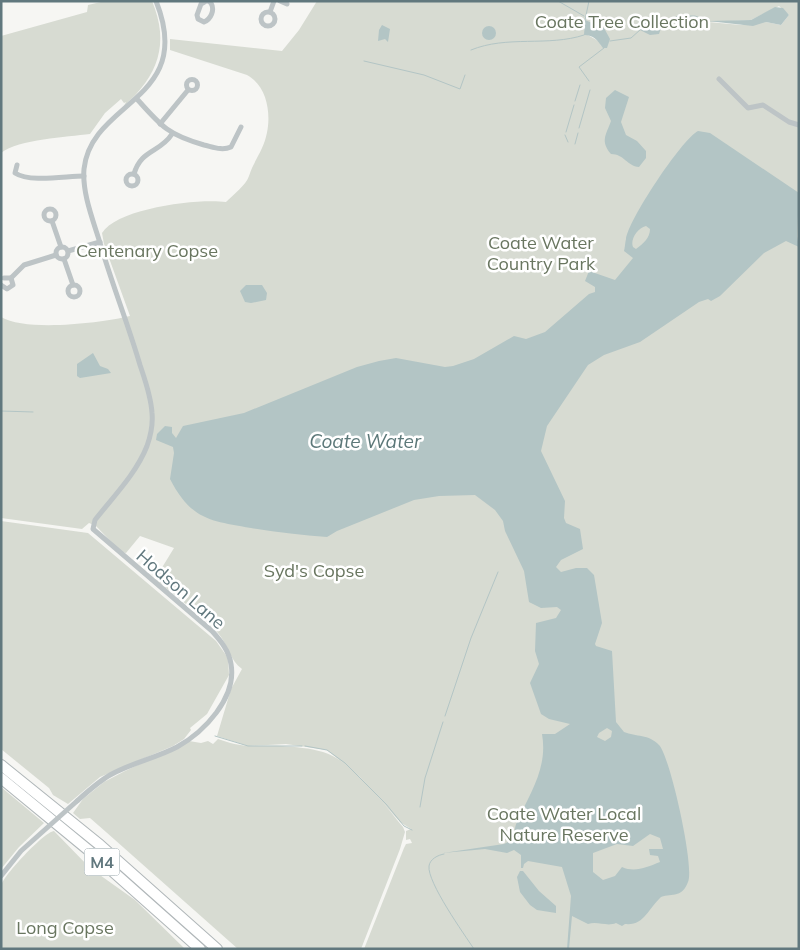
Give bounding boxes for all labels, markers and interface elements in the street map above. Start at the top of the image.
park label: Coate Tree Collection [535,10,709,33]
park label: Coate Water Country Park [487,231,596,275]
park label: Centenary Copse [76,239,218,262]
water label: Coate Water [309,429,422,453]
street label: Hodson Lane [132,544,230,634]
park label: Syd's Copse [264,559,364,582]
park label: Coate Water Local Nature Reserve [487,802,641,846]
road number: M4 [84,849,120,876]
park label: Long Copse [16,916,114,939]

